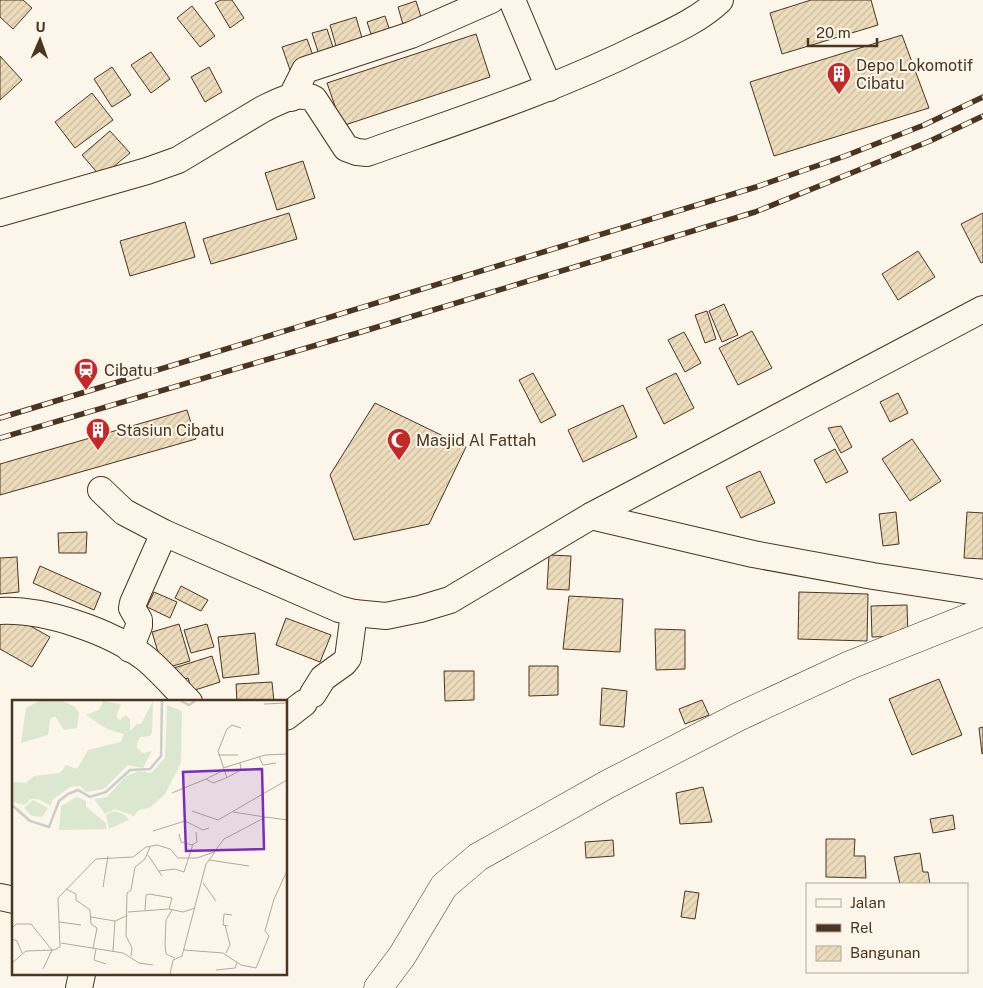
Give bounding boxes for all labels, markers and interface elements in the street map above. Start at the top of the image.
north arrow [15,15,65,65]
scale bar [808,15,877,47]
text: U [35,19,46,35]
text: 20 m [816,24,851,41]
place label: Depo Lokomotif Cibatu [856,56,973,93]
building icon: Depo Lokomotif Cibatu [826,61,852,95]
station icon: Cibatu [73,357,99,391]
place label: Cibatu [104,361,152,380]
building icon: Stasiun Cibatu [85,417,111,451]
place label: Stasiun Cibatu [116,421,224,440]
mosque icon: Masjid Al Fattah [386,427,412,461]
place label: Masjid Al Fattah [416,431,536,450]
inset map [12,700,288,976]
legend [806,883,968,973]
text: Jalan [850,894,886,911]
text: Rel [850,919,873,936]
text: Bangunan [850,944,921,961]

